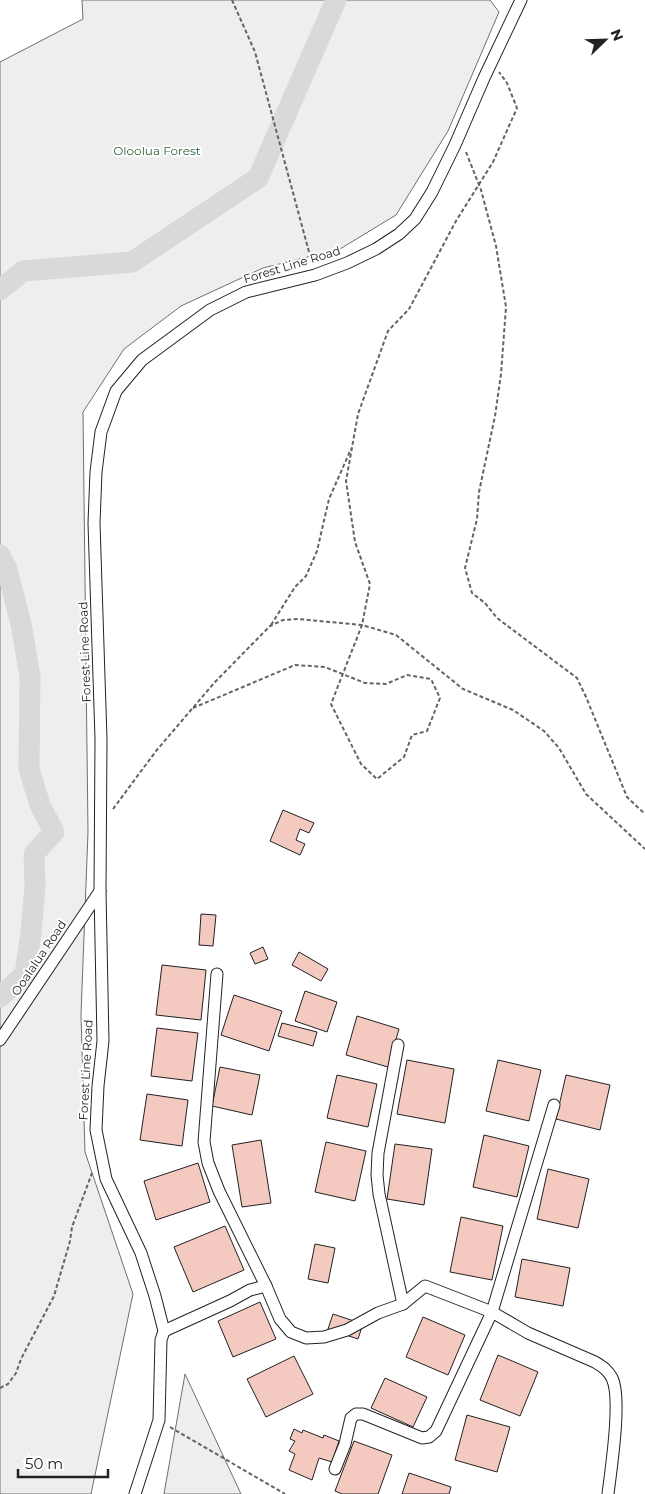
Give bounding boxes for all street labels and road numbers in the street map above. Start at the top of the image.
street label: Forest Line Road [241,243,342,286]
street label: Forest Line Road [75,601,94,703]
street label: Ooalalua Road [8,917,69,998]
street label: Forest Line Road [75,1019,96,1121]

